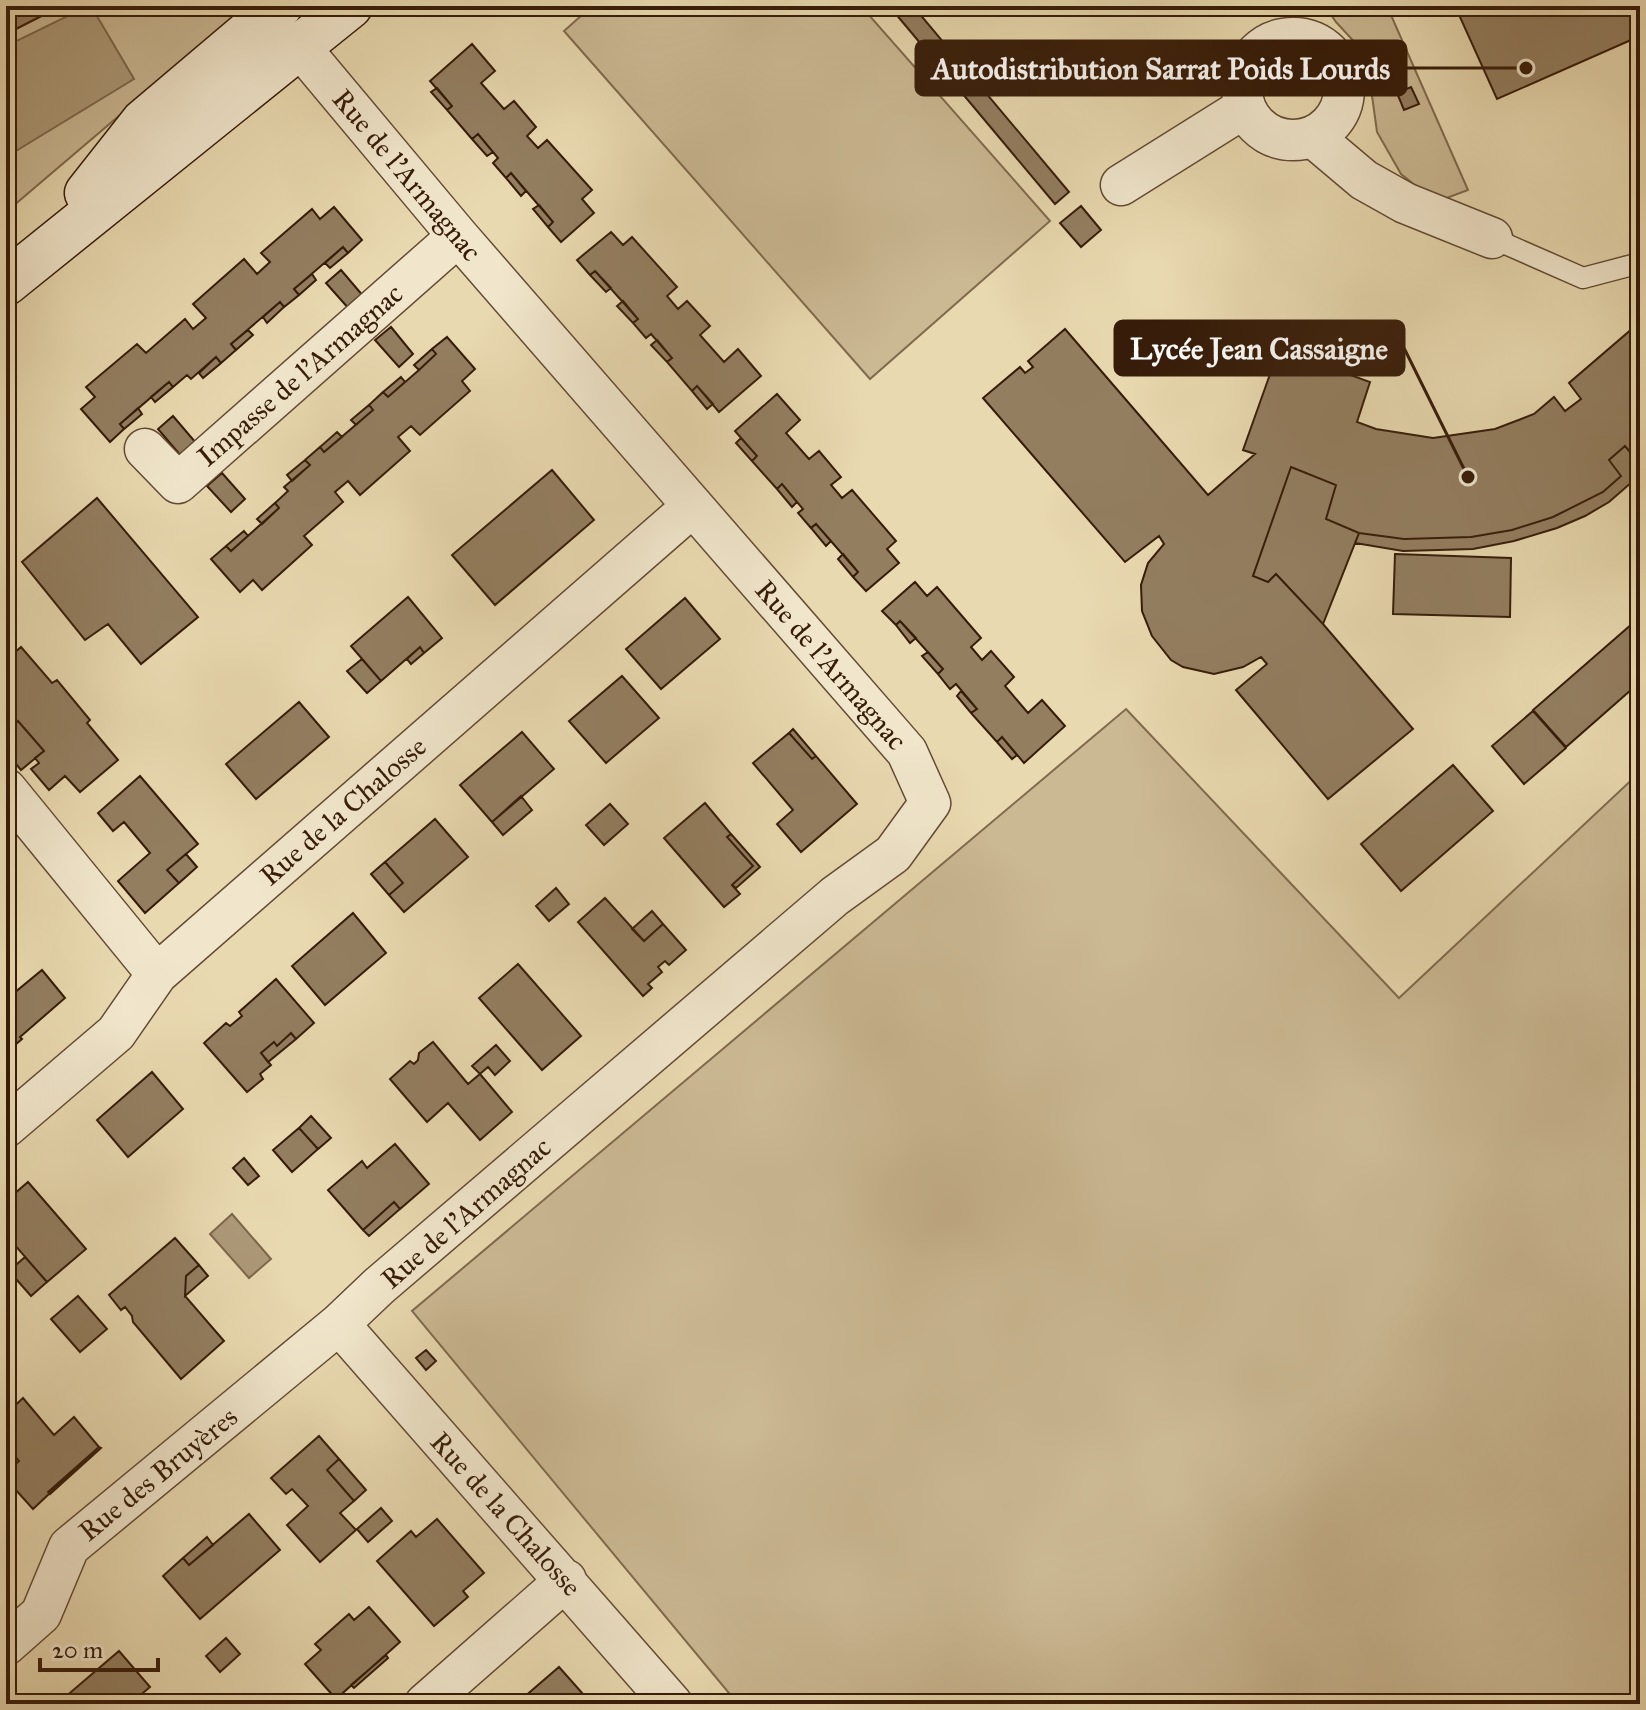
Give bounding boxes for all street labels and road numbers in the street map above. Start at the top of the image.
street label: Rue de l'Armagnac [325,82,489,268]
street label: Impasse de l'Armagnac [190,276,410,474]
street label: Rue de l'Armagnac [748,573,914,757]
street label: Rue de la Chalosse [252,729,434,893]
street label: Rue de l'Armagnac [374,1130,558,1296]
street label: Rue des Bruyères [71,1399,245,1549]
street label: Rue de la Chalosse [423,1424,589,1604]

